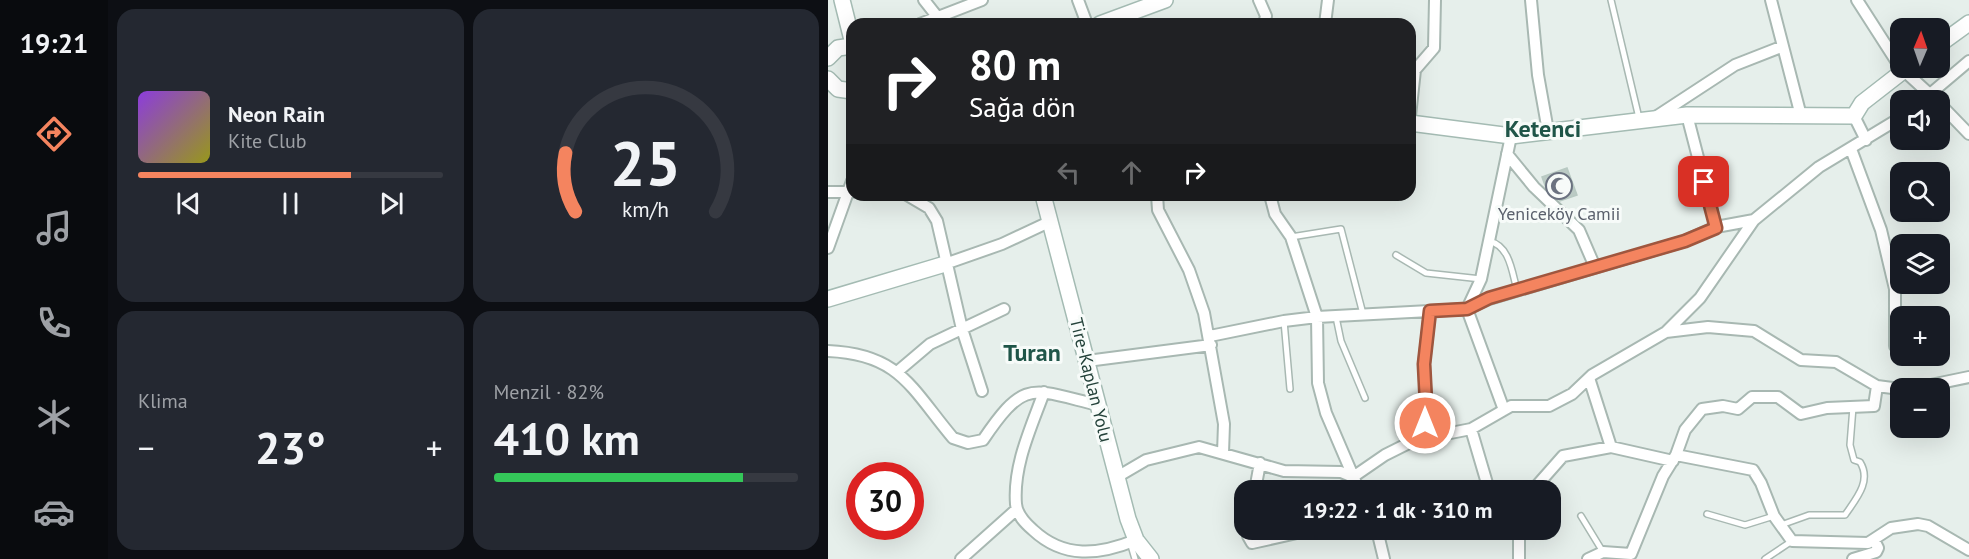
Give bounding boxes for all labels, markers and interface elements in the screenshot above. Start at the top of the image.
north arrow [1890,18,1950,78]
map controls [1890,18,1950,438]
text: 19:21 [20,26,88,60]
text: 80 m [969,37,1061,92]
icon: right [870,42,948,120]
text: Sağa dön [969,90,1076,124]
button: sound [1890,90,1950,150]
text: Neon Rain [228,100,325,128]
icon: directions [33,113,75,155]
district label: Ketenci [1505,113,1581,144]
text: 25 [610,123,681,204]
text: Kite Club [228,128,306,154]
icon: left [1052,156,1085,189]
icon: ahead [1115,156,1148,189]
icon: right [1178,156,1211,189]
pin [1678,156,1729,207]
button: search [1890,162,1950,222]
icon: arrive [1687,165,1720,198]
mosque icon: Yeniceköy Camii [1544,171,1574,201]
icon: previous [172,187,205,220]
icon: pause [274,187,307,220]
icon: next [375,187,408,220]
text: km/h [622,196,669,224]
place label: Yeniceköy Camii [1498,202,1620,225]
icon: music [33,207,75,249]
button: layers [1890,234,1950,294]
icon: phone [33,302,75,344]
button: + [1890,306,1950,366]
street label: Tire-Kaplan Yolu [1065,315,1118,444]
district label: Turan [1003,337,1061,368]
button: − [1890,378,1950,438]
text: Menzil · 82% [494,379,604,405]
text: Klima [138,388,188,414]
position arrow [1393,391,1457,455]
icon: climate [33,396,75,438]
text: 410 km [494,409,640,467]
text: 23° [255,418,326,476]
text: − [138,426,155,469]
text: + [426,426,442,469]
speed limit sign: 30 [846,462,924,540]
icon: car [33,491,75,533]
text: 19:22 · 1 dk · 310 m [1303,496,1492,524]

